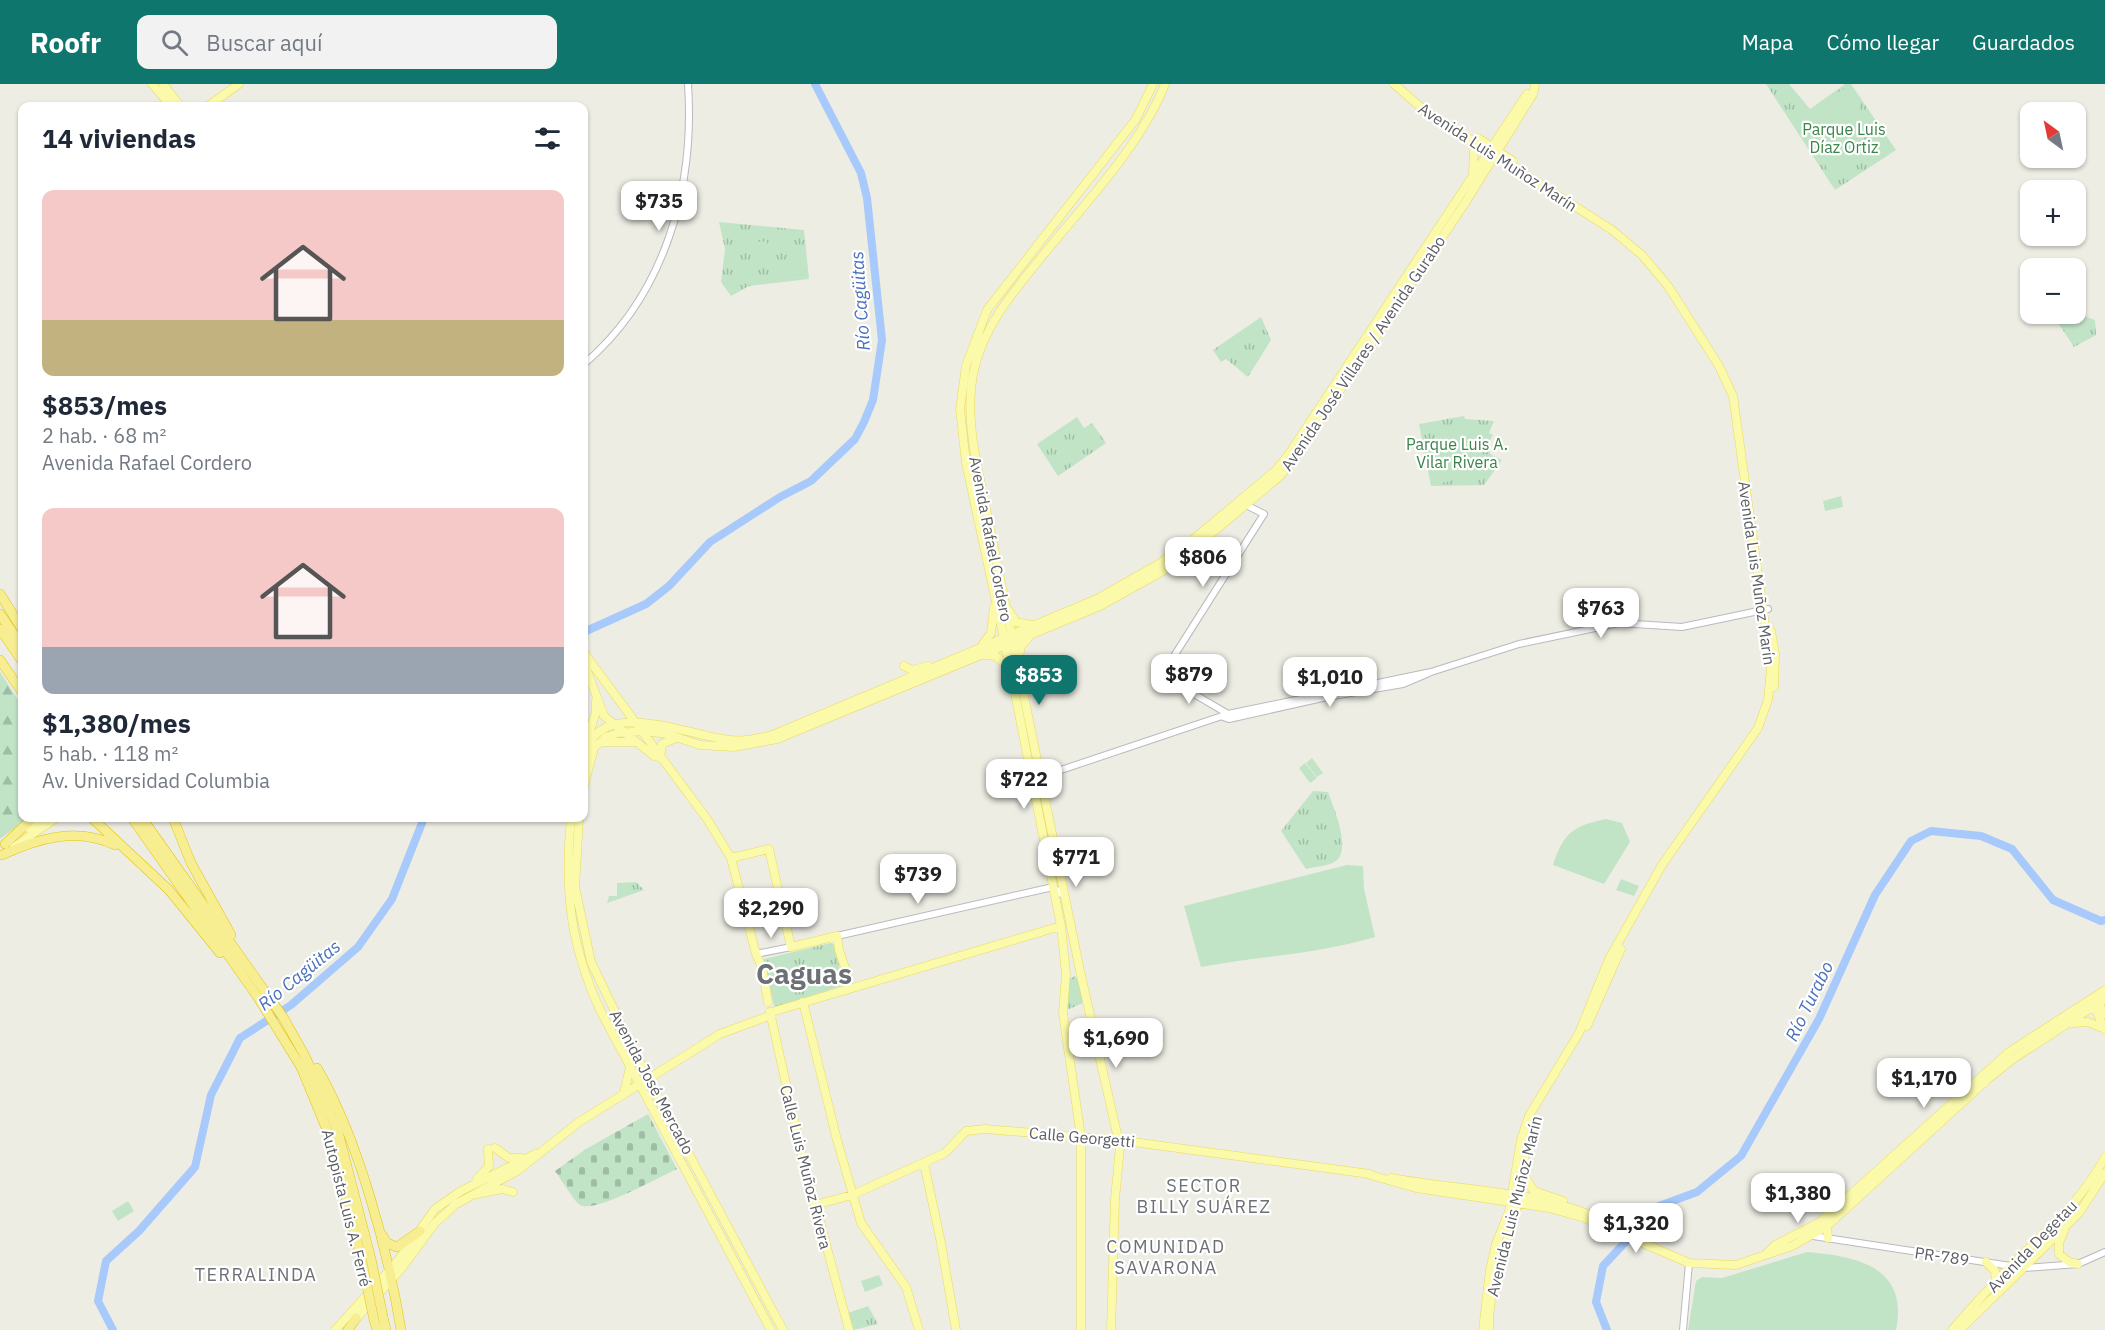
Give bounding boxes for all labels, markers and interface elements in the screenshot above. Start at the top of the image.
search box [137,15,557,69]
text: Roofr [30,24,101,61]
icon: search [158,26,191,59]
text: Buscar aquí [206,28,322,57]
text: Mapa [1742,28,1793,56]
text: Cómo llegar [1826,28,1939,56]
text: Guardados [1972,28,2075,56]
street label: Avenida Luis Muñoz Marín [1415,98,1581,216]
north arrow [2020,102,2086,168]
map controls [2020,102,2086,324]
park label: Parque Luis Díaz Ortiz [1802,119,1886,157]
text: 14 viviendas [42,121,196,155]
icon: filters [531,122,564,155]
button: + [2020,180,2086,246]
pin: $735 [623,181,695,232]
text: $735 [635,187,683,214]
icon: home [249,229,357,337]
street label: Avenida José Villares / Avenida Gurabo [1277,232,1449,474]
water label: Río Cagüitas [845,250,875,352]
button: − [2020,258,2086,324]
text: $853/mes [42,388,167,422]
text: 2 hab. · 68 m² [42,422,166,449]
park label: Parque Luis A. Vilar Rivera [1406,434,1508,472]
text: Avenida Rafael Cordero [42,449,252,476]
street label: Avenida Rafael Cordero [965,455,1017,623]
street label: Avenida Luis Muñoz Marín [1734,480,1780,666]
pin: $806 [1167,537,1239,588]
text: $806 [1179,543,1227,570]
icon: home [249,547,357,655]
pin: $763 [1565,588,1637,639]
text: $763 [1577,594,1625,621]
pin: $879 [1153,654,1225,705]
pin: $853 [1003,655,1075,706]
pin: $1,010 [1281,657,1379,708]
text: $879 [1165,660,1213,687]
text: $853 [1015,661,1063,688]
text: $1,010 [1297,663,1363,690]
text: $1,380/mes [42,706,191,740]
text: 5 hab. · 118 m² [42,740,178,767]
pin: $722 [988,759,1060,810]
text: $722 [1000,765,1048,792]
text: Av. Universidad Columbia [42,767,270,794]
pin: $771 [1040,837,1112,888]
text: $771 [1052,843,1100,870]
pin: $739 [882,854,954,905]
text: $739 [894,860,942,887]
pin: $2,290 [722,888,820,939]
text: $2,290 [738,894,804,921]
water label: Río Cagüitas [253,935,345,1015]
district label: Caguas [756,955,852,992]
water label: Río Turabo [1780,957,1838,1045]
street label: Avenida José Mercado [605,1006,699,1158]
pin: $1,690 [1067,1018,1165,1069]
text: $1,690 [1083,1024,1149,1051]
pin: $1,170 [1875,1058,1973,1109]
text: $1,170 [1891,1064,1957,1091]
street label: Calle Luis Muñoz Rivera [776,1083,836,1252]
street label: Avenida Luis Muñoz Marín [1482,1114,1546,1298]
street label: Calle Georgetti [1028,1122,1136,1152]
street label: Autopista Luis A. Ferré [318,1127,376,1289]
pin: $1,380 [1749,1173,1847,1224]
district label: SECTOR BILLY SUÁREZ [1137,1174,1272,1218]
text: $1,380 [1765,1179,1831,1206]
street label: Avenida Degetau [1983,1196,2081,1296]
pin: $1,320 [1587,1203,1685,1254]
text: $1,320 [1603,1209,1669,1236]
district label: COMUNIDAD SAVARONA [1106,1235,1226,1279]
street label: PR-789 [1913,1242,1971,1270]
district label: TERRALINDA [195,1263,317,1286]

